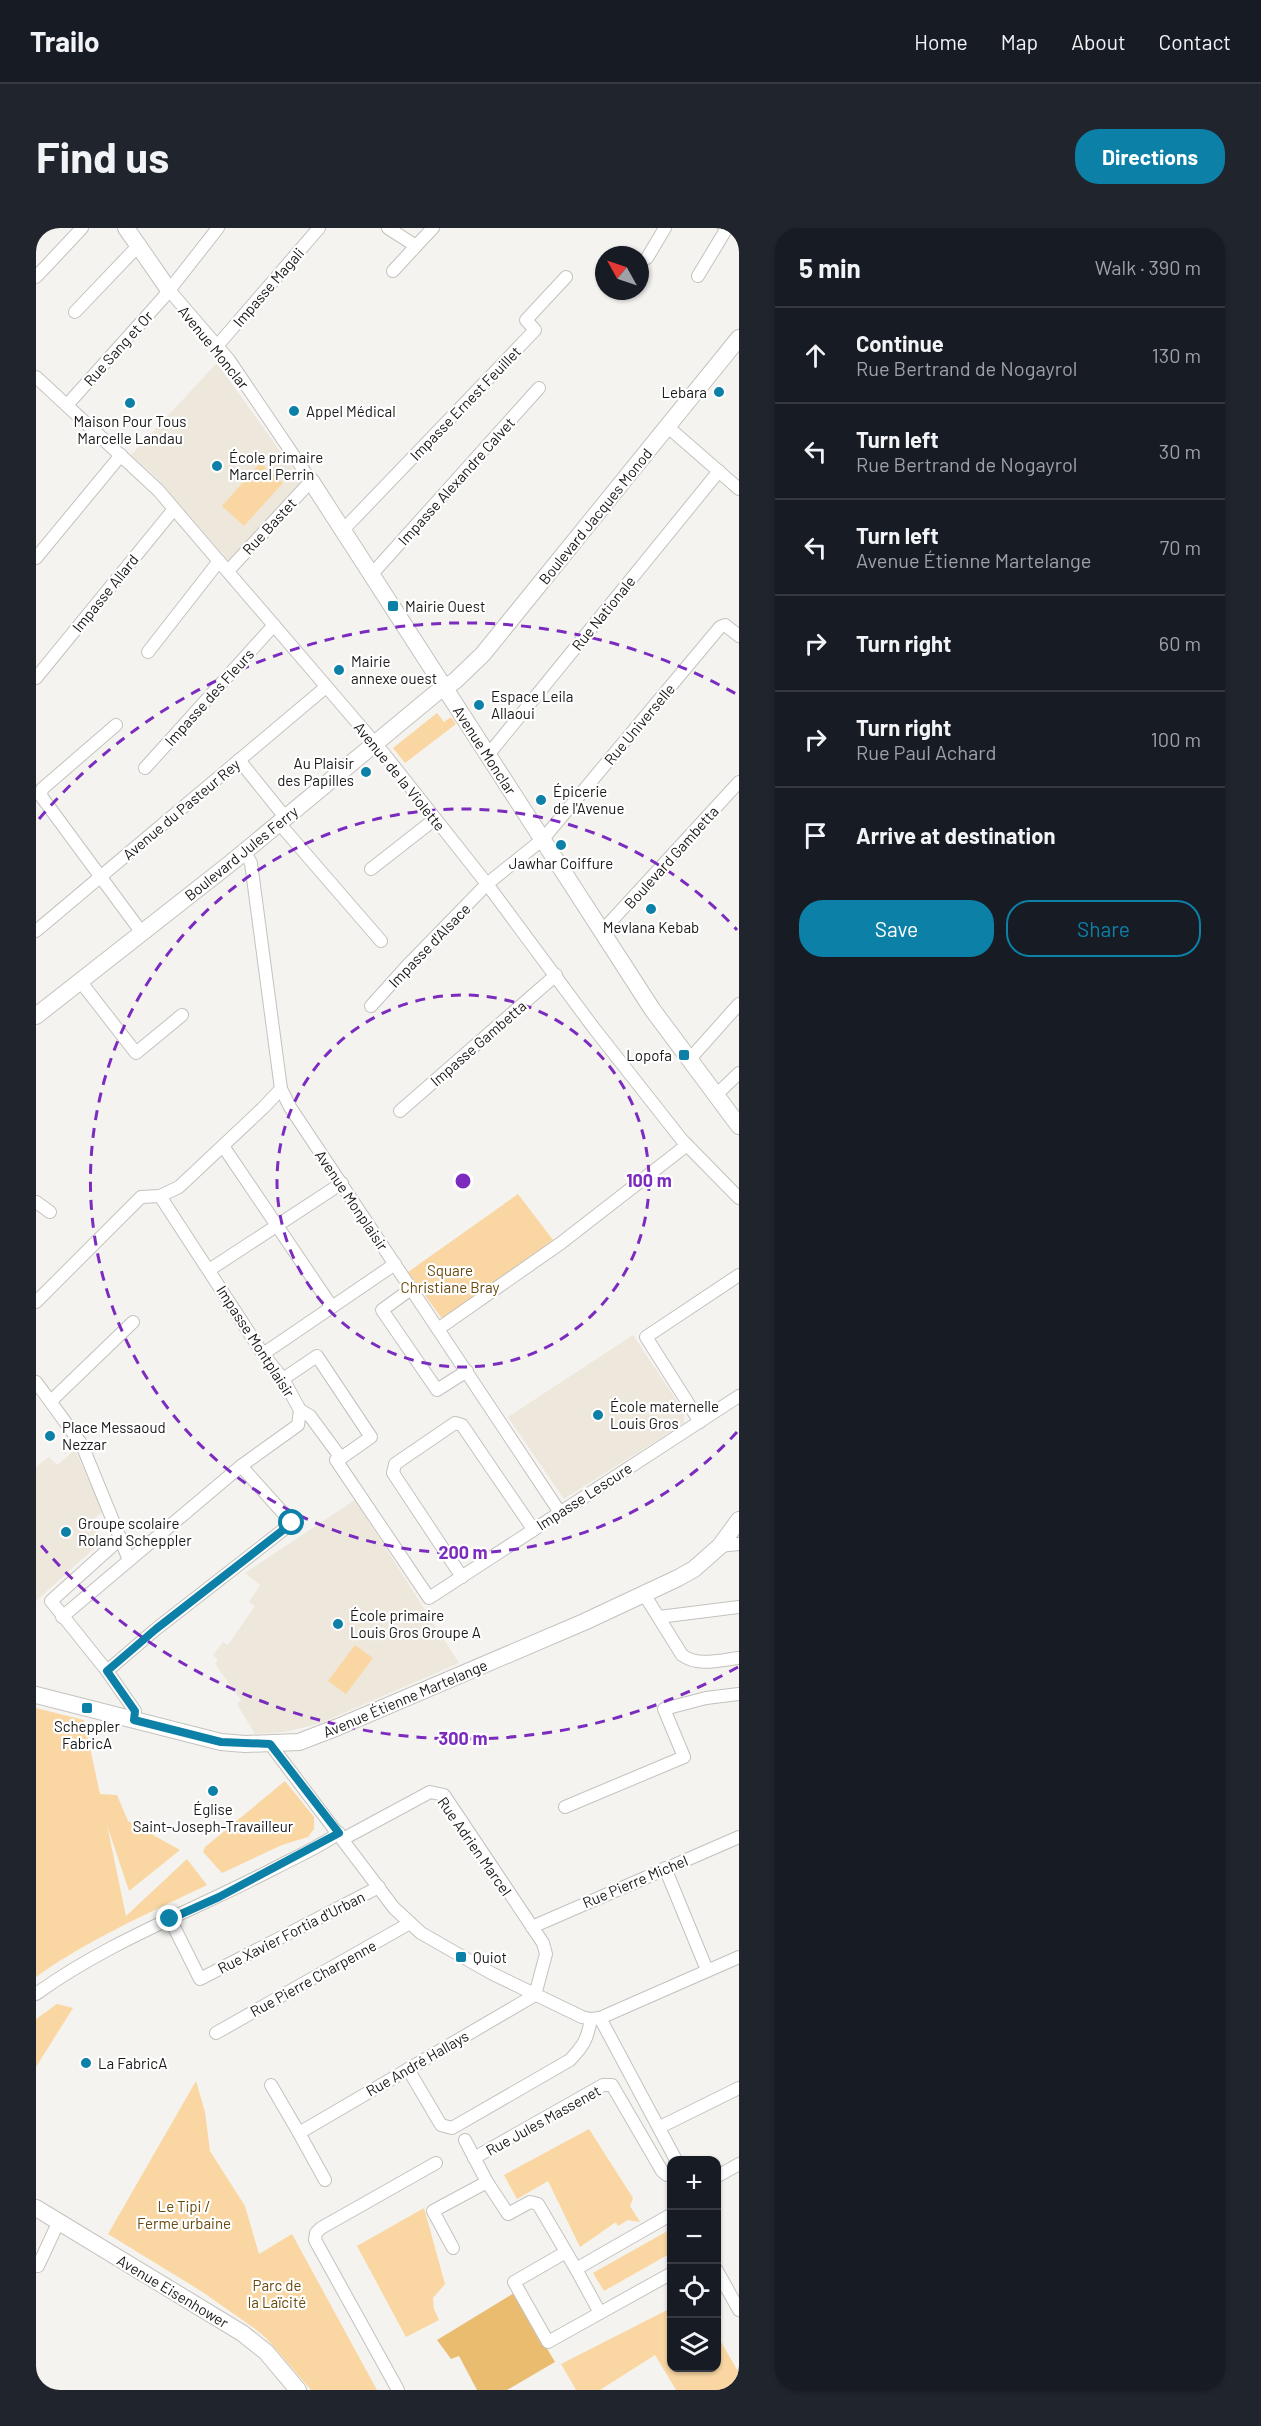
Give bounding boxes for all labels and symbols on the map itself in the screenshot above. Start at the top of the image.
street label: Impasse Magali [229,244,307,330]
north arrow [595,246,649,300]
street label: Avenue Monclar [175,302,253,393]
street label: Rue Sang et Or [80,306,157,389]
street label: Impasse Ernest Feuillet [406,342,524,464]
place label: Lebara [662,383,707,401]
marker: Lebara [712,385,726,399]
marker: Maison Pour Tous Marcelle Landau [123,396,137,410]
place label: Appel Médical [306,402,396,420]
marker: Appel Médical [287,404,301,418]
place label: Maison Pour Tous Marcelle Landau [74,412,186,447]
street label: Impasse Alexandre Calvet [394,413,518,549]
street label: Boulevard Jacques Monod [535,444,655,588]
place label: École primaire Marcel Perrin [229,448,323,483]
marker: École primaire Marcel Perrin [210,459,224,473]
street label: Rue Bastet [238,494,300,558]
street label: Impasse Allard [68,551,142,635]
street label: Rue Nationale [567,572,639,654]
place label: Mairie Ouest [405,597,485,615]
marker: Mairie Ouest [386,599,400,613]
street label: Impasse des Fleurs [161,645,257,749]
place label: Mairie annexe ouest [351,652,437,687]
marker: Mairie annexe ouest [332,663,346,677]
street label: Rue Universelle [600,680,678,768]
place label: Espace Leila Allaoui [491,687,573,722]
marker: Espace Leila Allaoui [472,698,486,712]
street label: Avenue Monclar [450,702,521,798]
street label: Avenue de la Violette [351,718,449,834]
place label: Au Plaisir des Papilles [277,754,355,789]
street label: Avenue du Pasteur Rey [119,755,243,863]
marker: Au Plaisir des Papilles [359,765,373,779]
place label: Épicerie de l'Avenue [553,782,624,817]
marker: Épicerie de l'Avenue [534,793,548,807]
street label: Boulevard Jules Ferry [181,802,301,904]
street label: Boulevard Gambetta [620,802,722,912]
marker: Jawhar Coiffure [554,838,568,852]
place label: Jawhar Coiffure [509,854,613,872]
street label: Impasse d'Alsace [384,899,474,991]
marker: Mevlana Kebab [644,902,658,916]
place label: Mevlana Kebab [603,918,699,936]
street label: Impasse Gambetta [426,996,530,1090]
place label: Lopofa [626,1046,672,1064]
marker: Lopofa [677,1048,691,1062]
street label: Avenue Monplaisir [312,1146,393,1254]
text: 100 m [626,1169,672,1191]
centre of rings [453,1171,473,1191]
park label: Square Christiane Bray [401,1261,500,1296]
street label: Impasse Montplaisir [213,1282,299,1401]
place label: École maternelle Louis Gros [610,1397,719,1432]
marker: École maternelle Louis Gros [591,1408,605,1422]
place label: Place Messaoud Nezzar [62,1418,166,1453]
marker: Place Messaoud Nezzar [43,1429,57,1443]
street label: Impasse Lescure [533,1458,635,1534]
route start [278,1509,304,1535]
place label: Groupe scolaire Roland Scheppler [78,1514,192,1549]
marker: Groupe scolaire Roland Scheppler [59,1525,73,1539]
text: 200 m [438,1541,488,1563]
place label: École primaire Louis Gros Groupe A [350,1606,481,1641]
marker: École primaire Louis Gros Groupe A [331,1617,345,1631]
street label: Avenue Étienne Martelange [320,1655,490,1741]
marker: Scheppler FabricA [80,1701,94,1715]
place label: Scheppler FabricA [54,1717,121,1752]
text: 300 m [439,1727,487,1749]
marker: Église Saint-Joseph-Travailleur [206,1784,220,1798]
street label: Rue Adrien Marcel [434,1793,516,1899]
place label: Église Saint-Joseph-Travailleur [133,1800,294,1835]
street label: Rue Pierre Michel [580,1851,690,1911]
street label: Rue Xavier Fortia d'Urban [214,1887,368,1977]
route end [156,1905,182,1931]
street label: Rue Pierre Charpenne [247,1936,379,2020]
place label: Quiot [473,1948,507,1966]
marker: Quiot [454,1950,468,1964]
street label: Rue André Hallays [362,2026,472,2100]
place label: La FabricA [98,2054,167,2072]
marker: La FabricA [79,2056,93,2070]
street label: Rue Jules Massenet [483,2081,603,2159]
park label: Le Tipi / Ferme urbaine [137,2197,231,2232]
street label: Avenue Eisenhower [114,2251,232,2332]
park label: Parc de la Laïcité [248,2276,306,2311]

